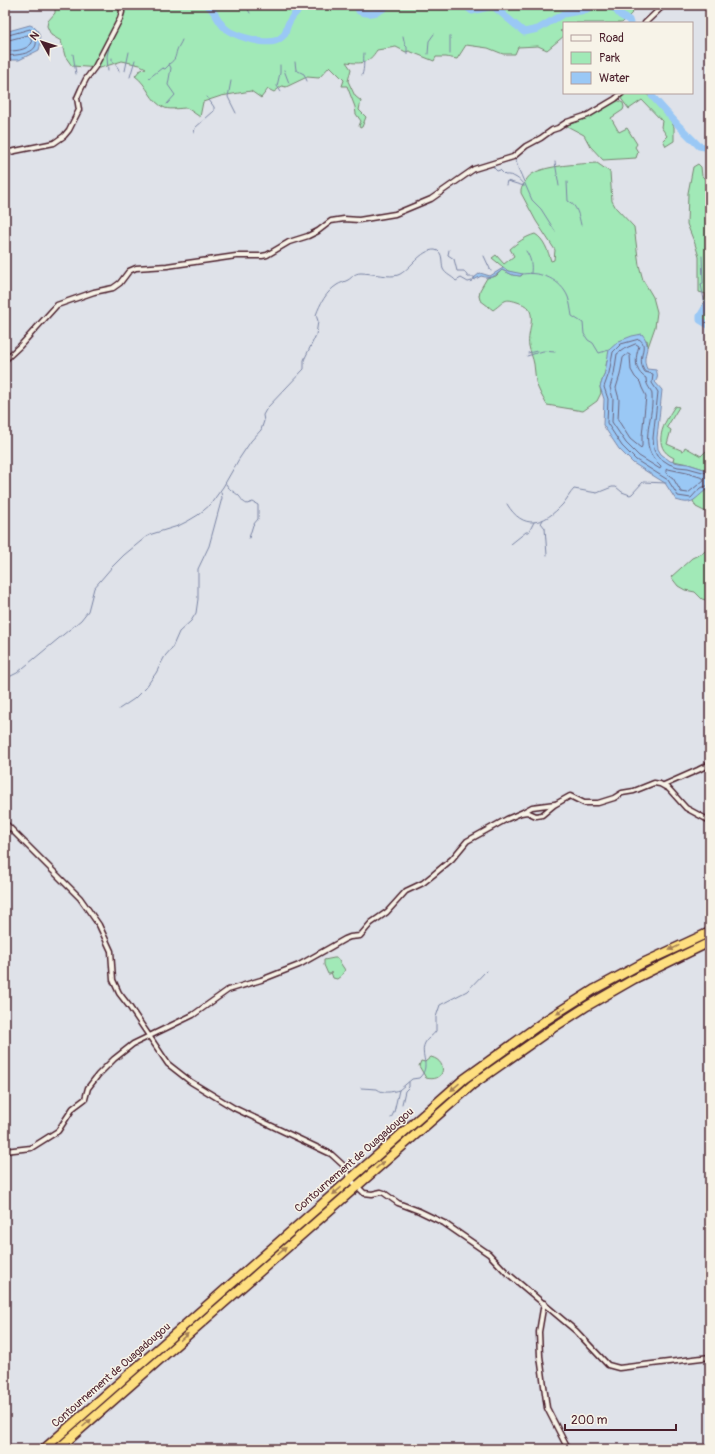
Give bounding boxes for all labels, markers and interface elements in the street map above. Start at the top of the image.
north arrow [22,22,62,62]
legend [563,22,693,94]
text: N [27,29,42,43]
text: Road [599,31,624,46]
text: Park [599,51,620,66]
text: Water [599,71,630,86]
one-way arrow [669,945,680,951]
one-way arrow [555,1007,567,1014]
one-way arrow [450,1082,461,1091]
street label: Contournement de Ouagadougou [292,1105,416,1215]
one-way arrow [374,1161,385,1170]
one-way arrow [331,1186,342,1195]
one-way arrow [277,1247,287,1256]
street label: Contournement de Ouagadougou [49,1320,173,1430]
one-way arrow [180,1333,189,1342]
scale bar [565,1406,676,1432]
text: 200 m [571,1413,608,1428]
one-way arrow [82,1419,92,1428]

